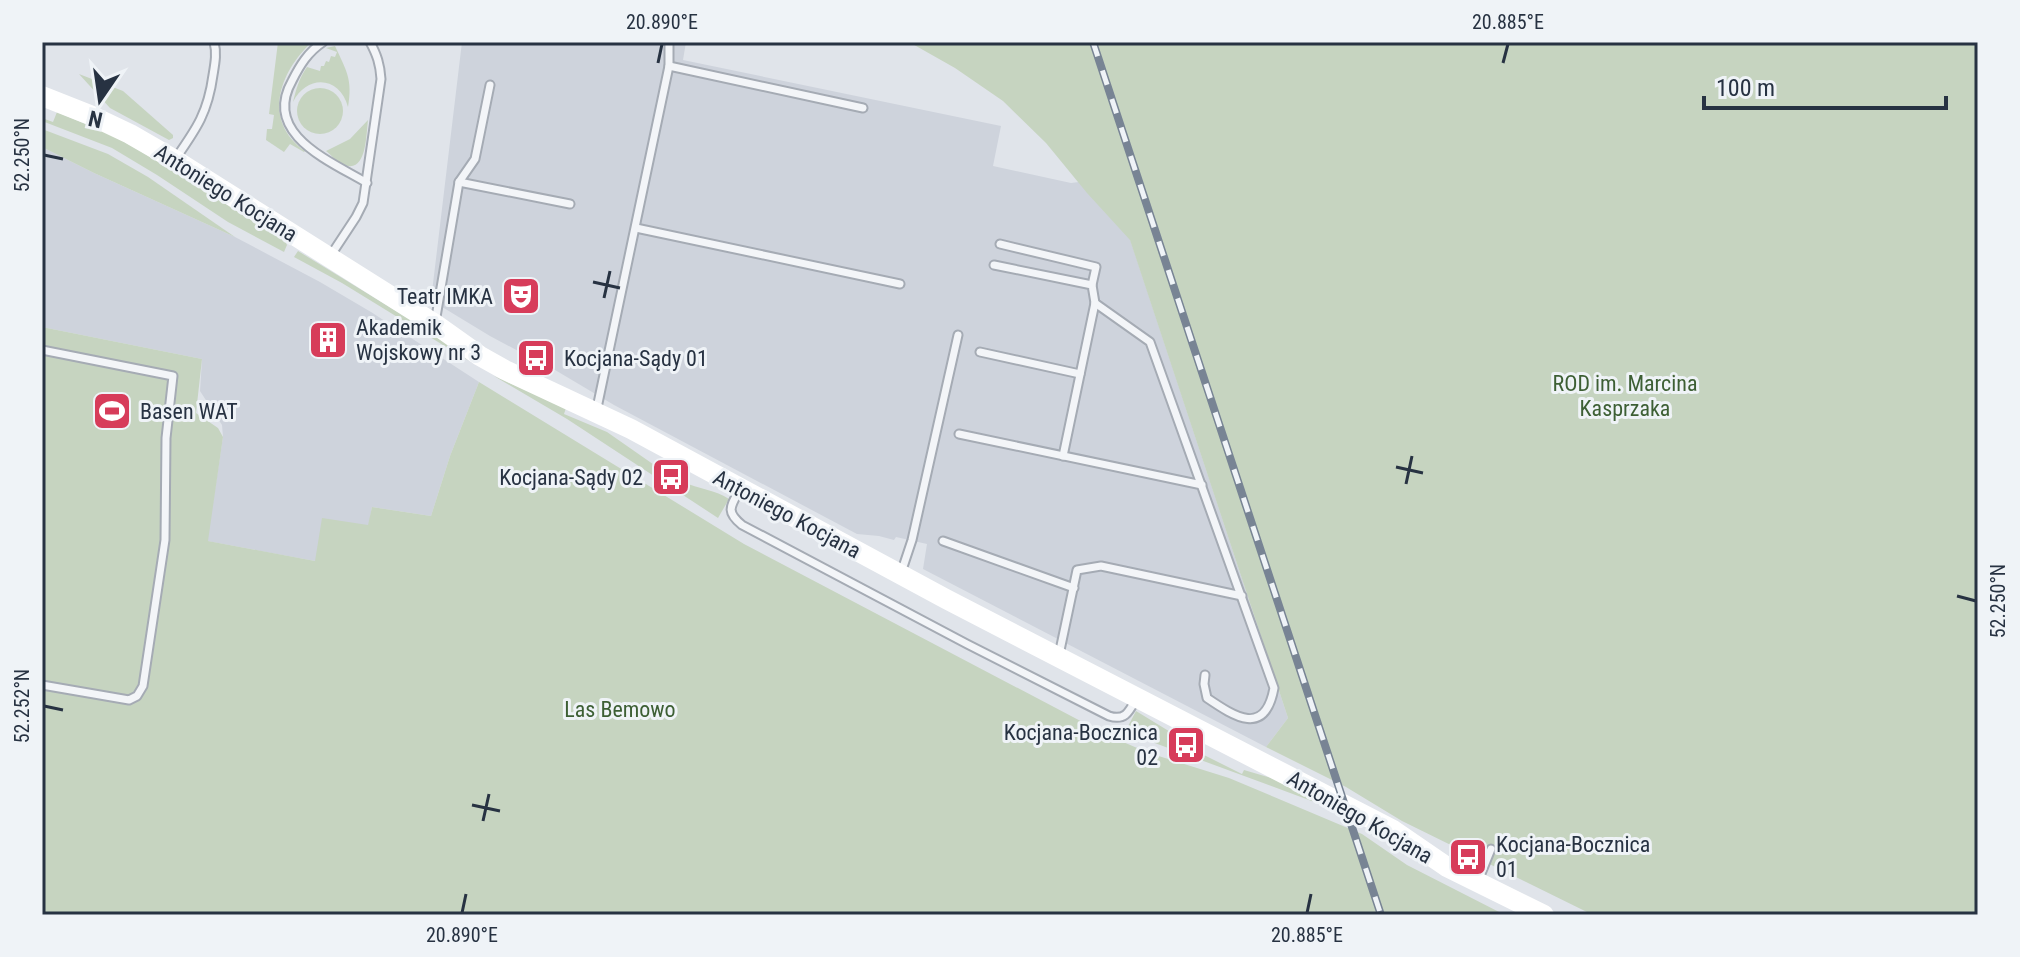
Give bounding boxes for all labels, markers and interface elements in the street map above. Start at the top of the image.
text: 20.890°E [626,10,698,34]
text: 20.885°E [1472,10,1544,34]
north arrow [60,60,140,140]
scale bar [1704,60,1946,110]
text: 100 m [1716,74,1775,102]
text: N [86,105,105,133]
text: 52.250°N [10,118,34,192]
street label: Antoniego Kocjana [150,139,302,247]
theatre icon: Teatr IMKA [500,275,542,317]
place label: Teatr IMKA [397,284,493,309]
place label: Akademik Wojskowy nr 3 [356,315,481,365]
building icon: Akademik Wojskowy nr 3 [307,319,349,361]
bus stop icon: Kocjana-Sądy 01 [515,337,557,379]
place label: Kocjana-Sądy 01 [564,346,708,371]
park label: ROD im. Marcina Kasprzaka [1552,371,1698,421]
sports icon: Basen WAT [91,390,133,432]
place label: Basen WAT [140,399,238,424]
bus stop icon: Kocjana-Sądy 02 [650,456,692,498]
place label: Kocjana-Sądy 02 [499,465,643,490]
street label: Antoniego Kocjana [709,465,865,563]
text: 52.250°N [1986,564,2010,638]
text: 52.252°N [10,669,34,743]
park label: Las Bemowo [564,697,676,722]
place label: Kocjana-Bocznica 02 [1004,720,1158,770]
bus stop icon: Kocjana-Bocznica 02 [1165,724,1207,766]
street label: Antoniego Kocjana [1283,765,1437,869]
place label: Kocjana-Bocznica 01 [1496,832,1650,882]
bus stop icon: Kocjana-Bocznica 01 [1447,836,1489,878]
text: 20.890°E [426,923,498,947]
text: 20.885°E [1271,923,1343,947]

